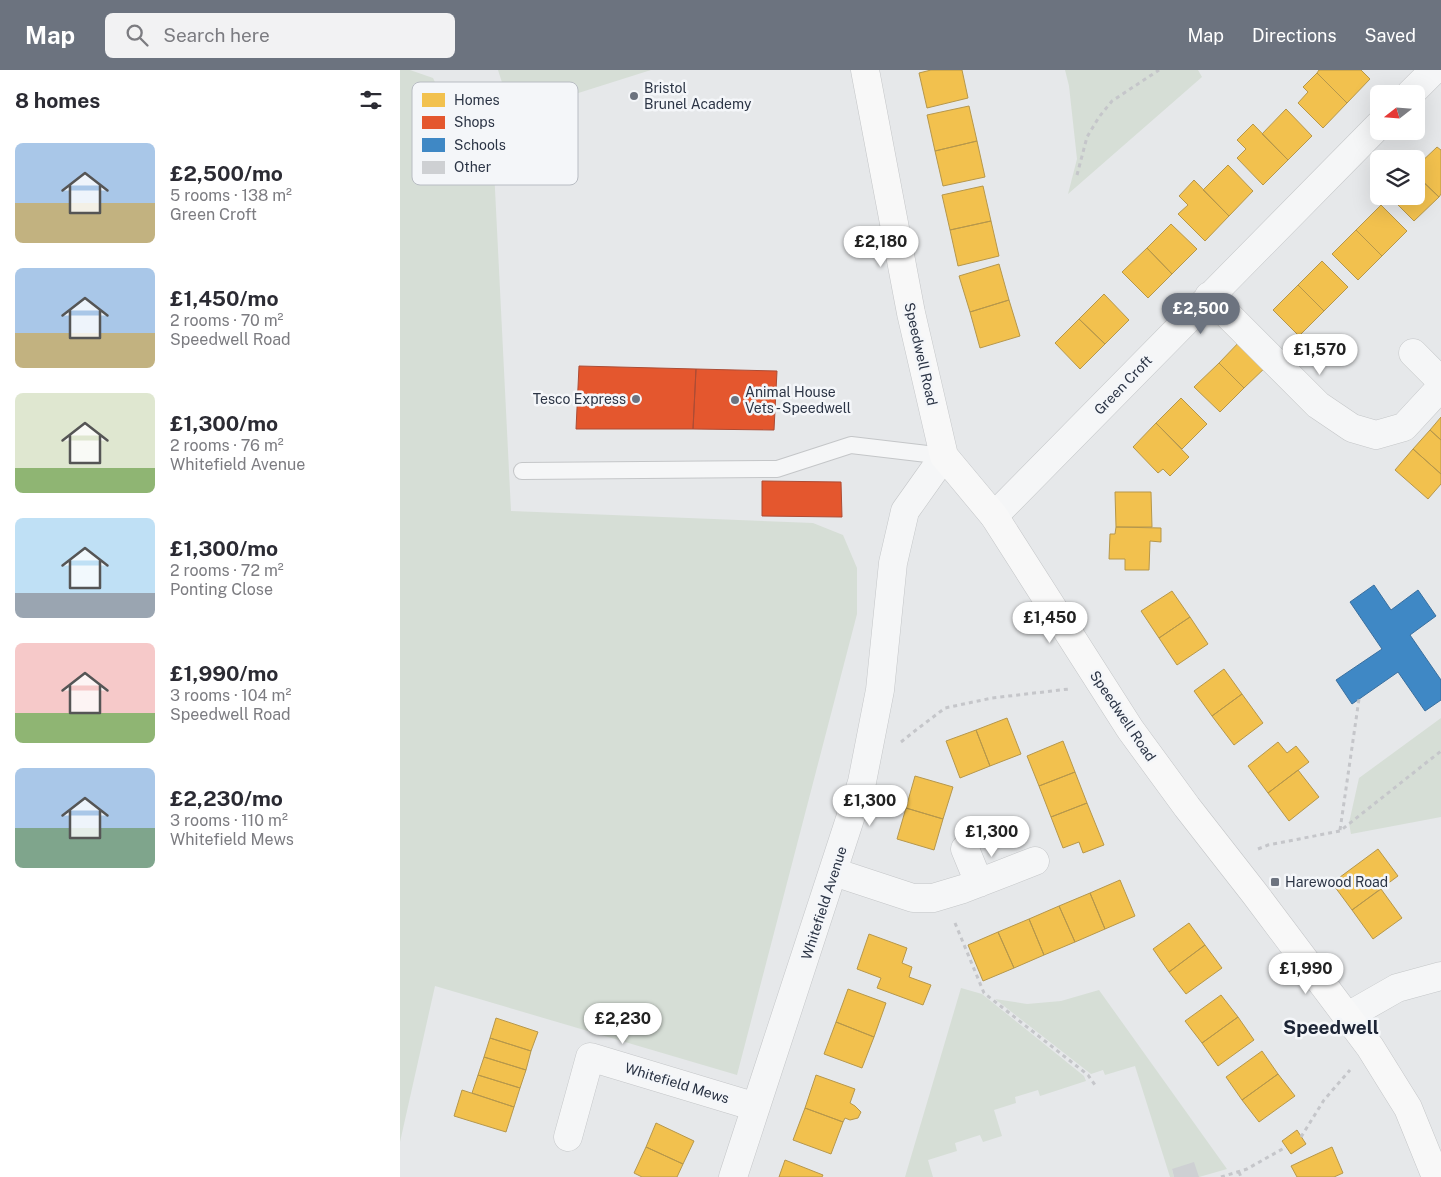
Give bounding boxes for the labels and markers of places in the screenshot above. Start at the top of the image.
place label: Bristol Brunel Academy [644,80,752,112]
marker: Bristol Brunel Academy [628,90,640,102]
pin: £2,180 [840,226,922,268]
pin: £2,500 [1160,292,1242,335]
pin: £1,570 [1279,334,1361,376]
place label: Animal House Vets - Speedwell [745,384,851,416]
place label: Tesco Express [533,391,626,407]
marker: Tesco Express [630,393,642,405]
marker: Animal House Vets - Speedwell [729,394,741,406]
pin: £1,450 [1009,602,1091,644]
pin: £1,300 [829,784,911,827]
pin: £1,300 [951,816,1033,858]
place label: Harewood Road [1285,874,1388,890]
marker: Harewood Road [1269,876,1281,888]
pin: £1,990 [1265,952,1347,995]
pin: £2,230 [582,1002,664,1045]

